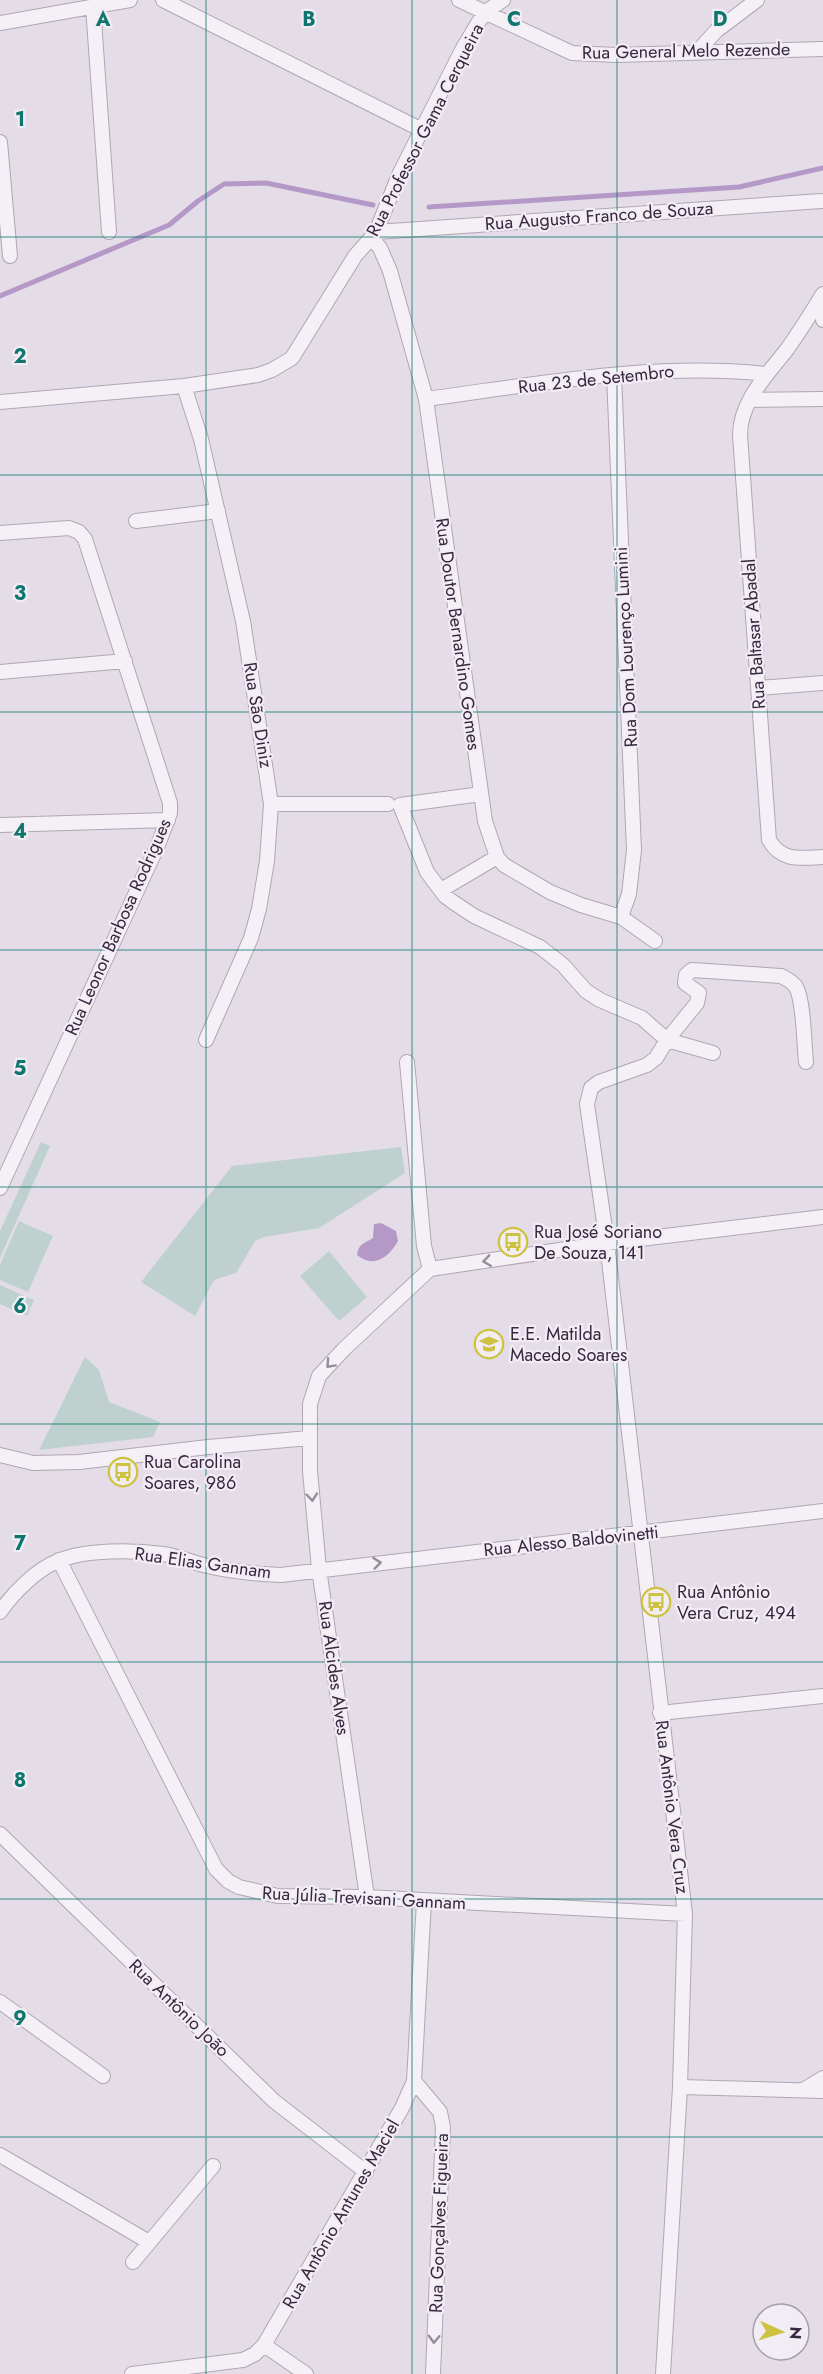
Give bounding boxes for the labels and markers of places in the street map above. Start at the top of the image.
place label: Rua José Soriano De Souza, 141 [534,1219,662,1266]
bus stop icon: Rua José Soriano De Souza, 141 [497,1226,529,1258]
place label: E.E. Matilda Macedo Soares [510,1321,627,1368]
school or university icon: E.E. Matilda Macedo Soares [473,1328,505,1360]
place label: Rua Carolina Soares, 986 [144,1449,241,1496]
bus stop icon: Rua Carolina Soares, 986 [107,1456,139,1488]
place label: Rua Antônio Vera Cruz, 494 [677,1579,796,1626]
bus stop icon: Rua Antônio Vera Cruz, 494 [640,1586,672,1618]

